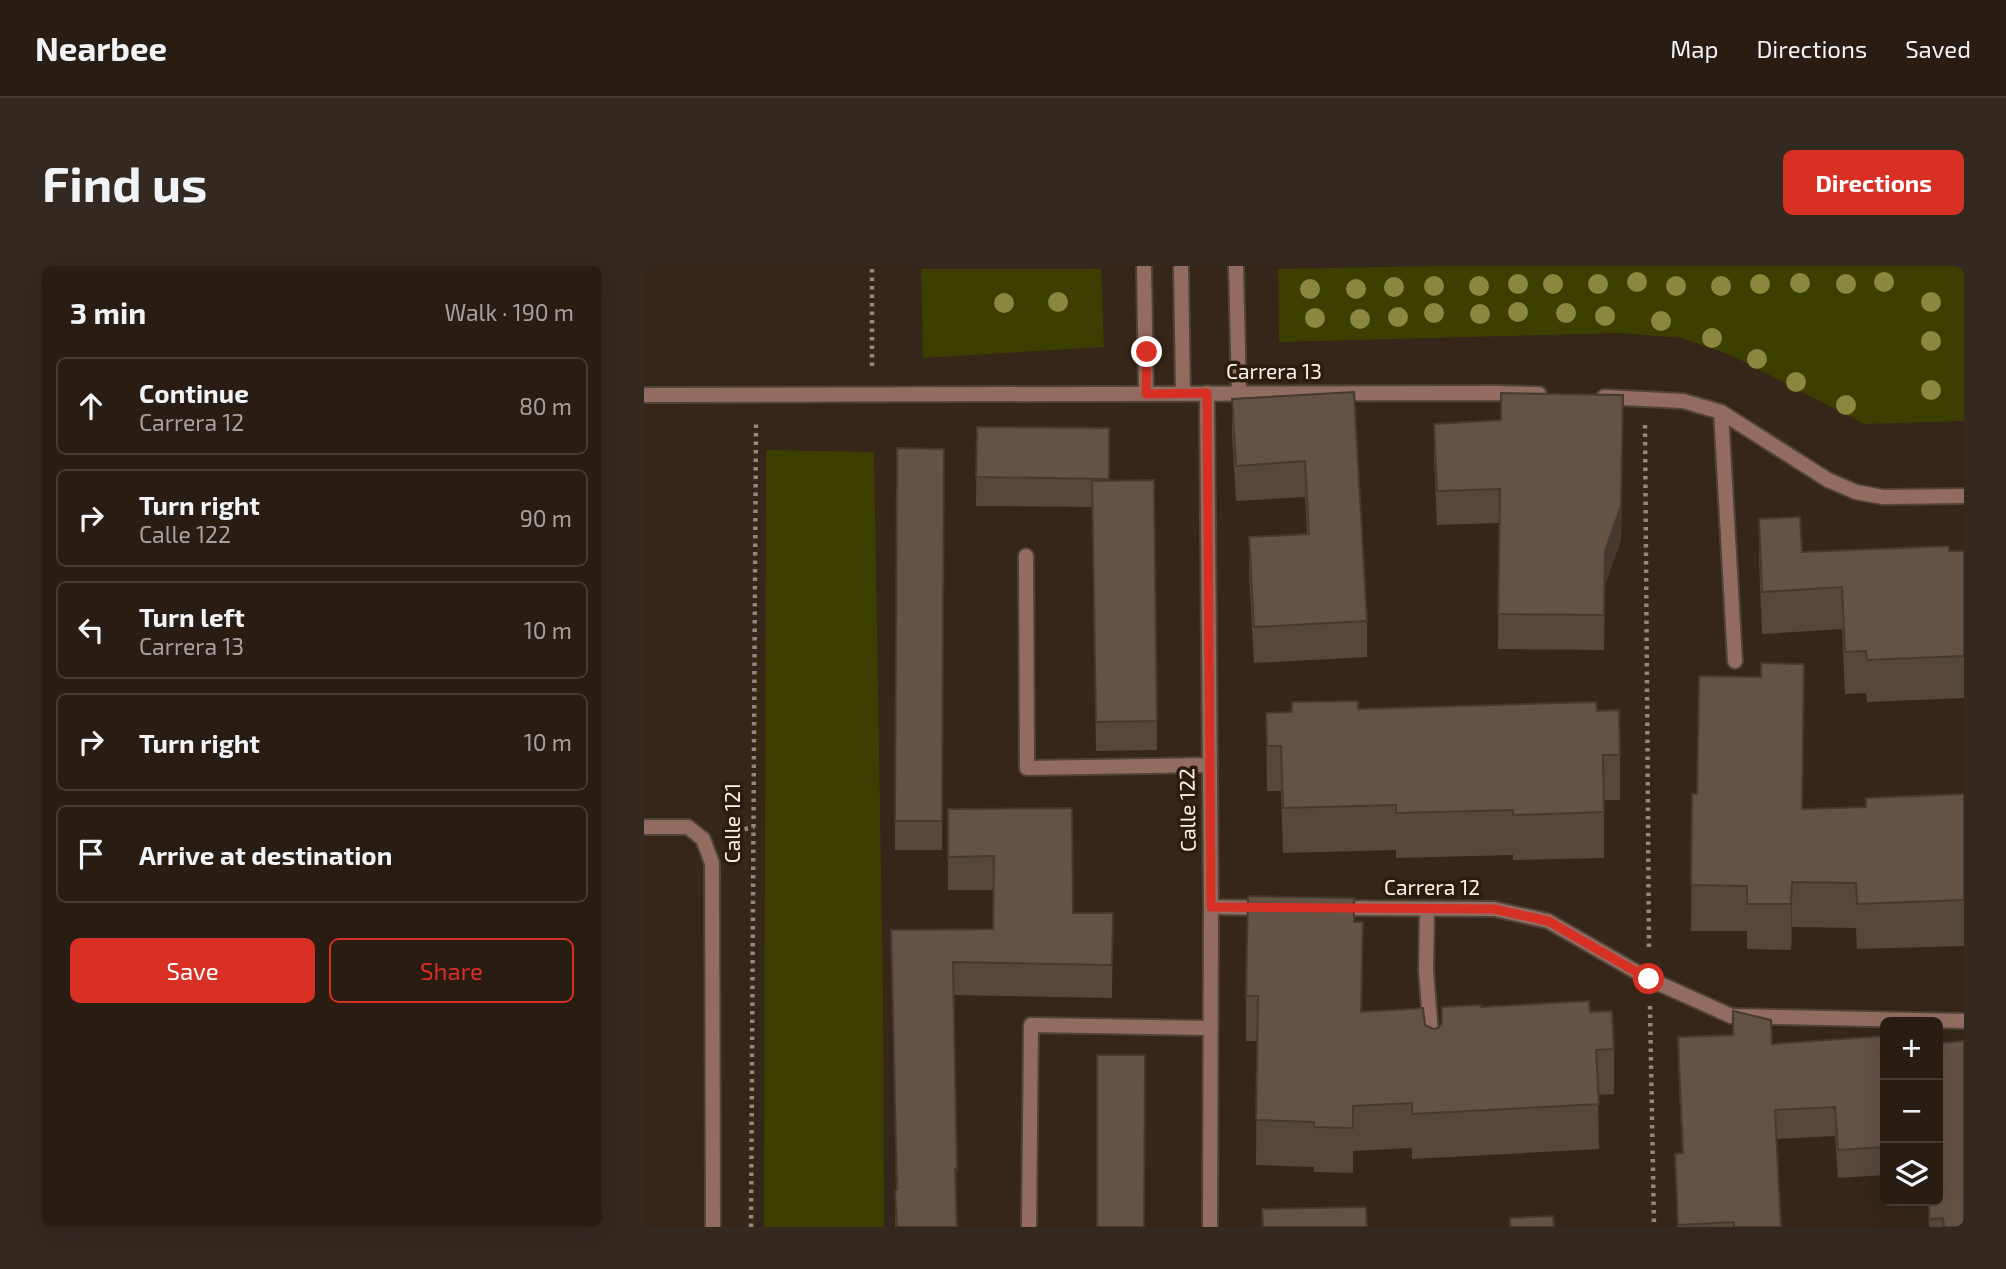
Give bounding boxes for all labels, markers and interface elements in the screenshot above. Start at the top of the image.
text: Nearbee [35,28,167,68]
text: Map [1670,34,1718,63]
text: Directions [1756,34,1867,63]
text: Saved [1905,34,1971,63]
button: Directions [1783,150,1964,215]
text: Find us [42,153,207,212]
text: 3 min [70,294,146,330]
text: Walk · 190 m [444,298,574,326]
route end [1131,336,1162,367]
street label: Carrera 13 [1226,358,1322,383]
text: Continue [139,377,249,408]
icon: ahead [72,387,110,425]
text: 80 m [519,392,572,420]
text: Carrera 12 [139,408,244,436]
text: Turn right [139,489,260,520]
icon: right [72,499,110,537]
text: 90 m [520,504,572,532]
text: Calle 122 [139,520,231,548]
text: Turn left [139,601,245,632]
icon: left [72,611,110,649]
text: 10 m [524,616,572,644]
text: Carrera 13 [139,632,244,660]
icon: right [72,723,110,761]
text: Turn right [139,727,260,758]
text: 10 m [524,728,572,756]
street label: Calle 122 [1173,768,1200,852]
street label: Calle 121 [719,783,744,863]
icon: arrive [72,835,110,873]
text: Arrive at destination [139,839,392,870]
street label: Carrera 12 [1384,874,1480,899]
button: Save [70,938,315,1003]
button: Share [329,938,574,1003]
route start [1633,963,1664,994]
map controls [1880,1017,1943,1206]
button: + [1880,1017,1943,1080]
button: − [1880,1080,1943,1143]
button: layers [1880,1143,1943,1206]

